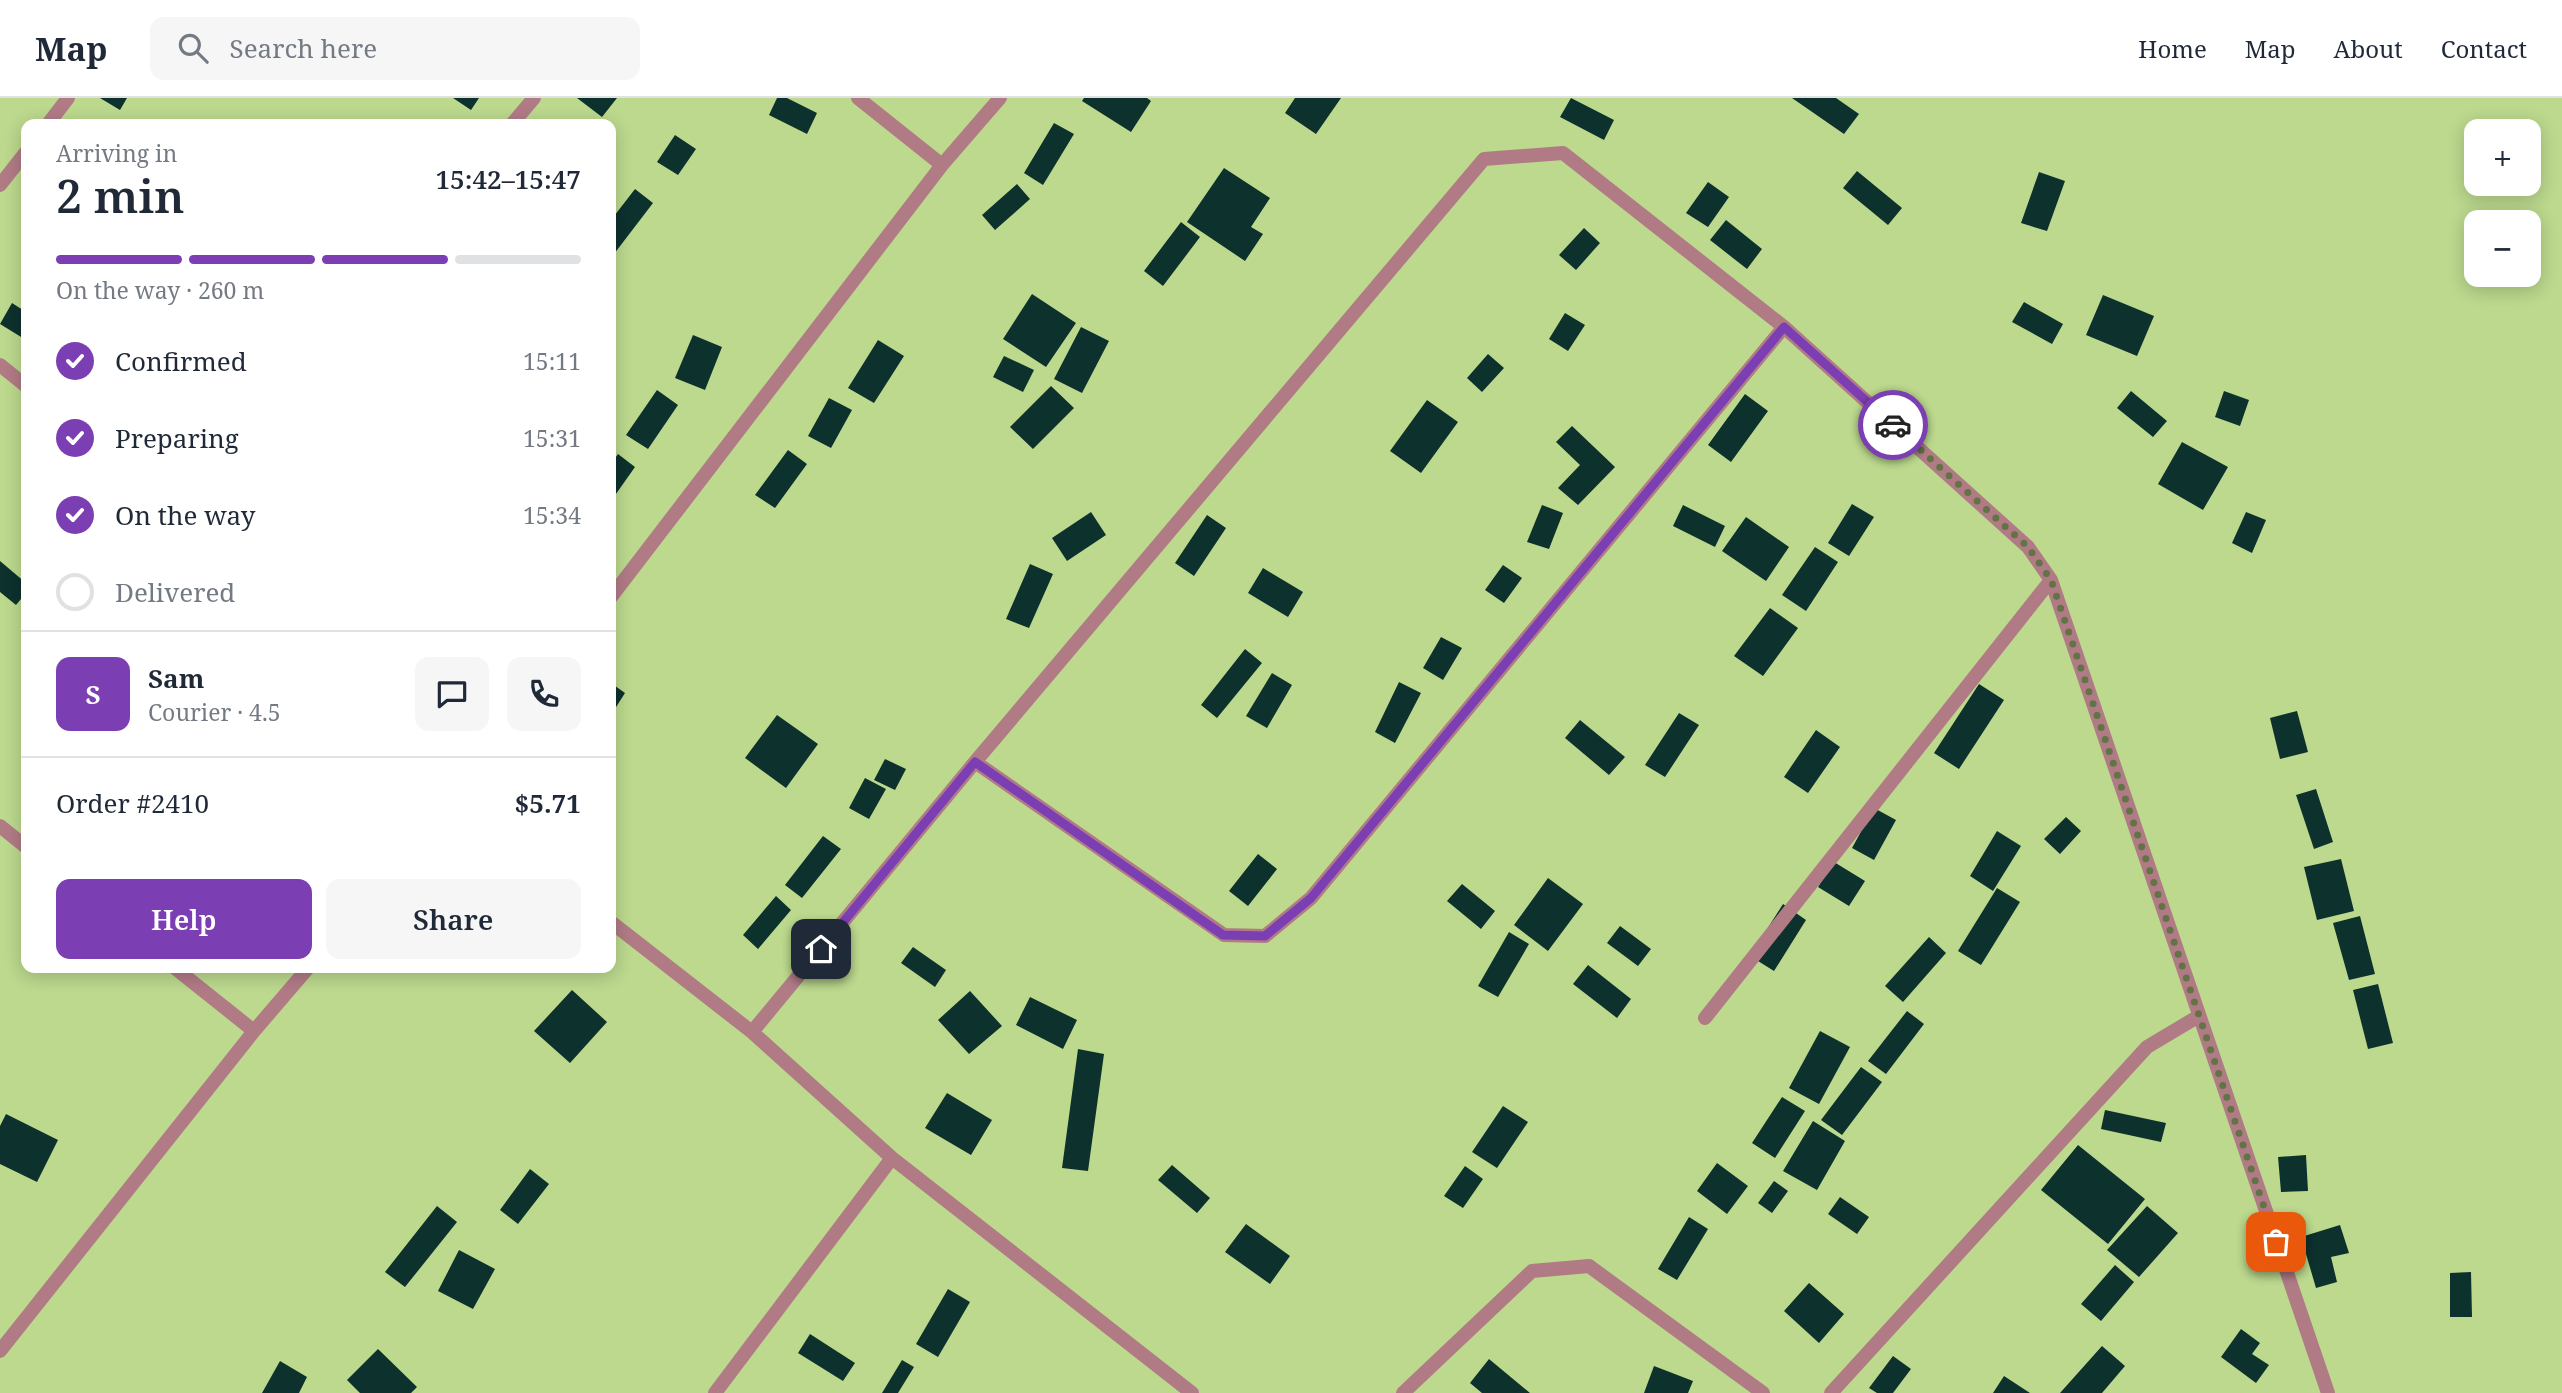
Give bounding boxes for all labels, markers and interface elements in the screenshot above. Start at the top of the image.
search box [150,17,640,80]
text: Map [35,26,108,71]
icon: search [174,29,212,67]
text: Search here [230,30,377,66]
text: Home [2138,32,2207,65]
text: Map [2245,32,2296,65]
text: About [2334,32,2403,65]
text: Contact [2441,32,2527,65]
map controls [2464,119,2541,287]
button: + [2464,119,2541,196]
text: Arriving in [56,137,177,169]
text: 15:42–15:47 [435,161,581,197]
text: 2 min [56,164,184,226]
button: − [2464,210,2541,287]
text: On the way · 260 m [56,274,264,306]
icon: check [56,342,94,380]
text: Confirmed [115,343,247,379]
text: 15:11 [523,345,581,377]
courier [1858,390,1928,460]
icon: car [1874,406,1912,444]
icon: check [56,419,94,457]
text: Preparing [115,420,239,456]
text: 15:31 [523,422,581,454]
icon: check [56,496,94,534]
text: On the way [115,497,255,533]
text: 15:34 [523,499,581,531]
text: Delivered [115,574,235,610]
button: chat [415,657,489,731]
button: phone [507,657,581,731]
text: Sam [148,660,204,696]
text: S [85,676,101,712]
text: Courier · 4.5 [148,696,281,728]
text: Order #2410 [56,785,209,821]
text: $5.71 [515,785,581,821]
button: Help [56,879,312,959]
button: Share [326,879,581,959]
pin [791,919,851,979]
icon: home [802,930,840,968]
pin [2246,1212,2306,1272]
icon: bag [2257,1223,2295,1261]

